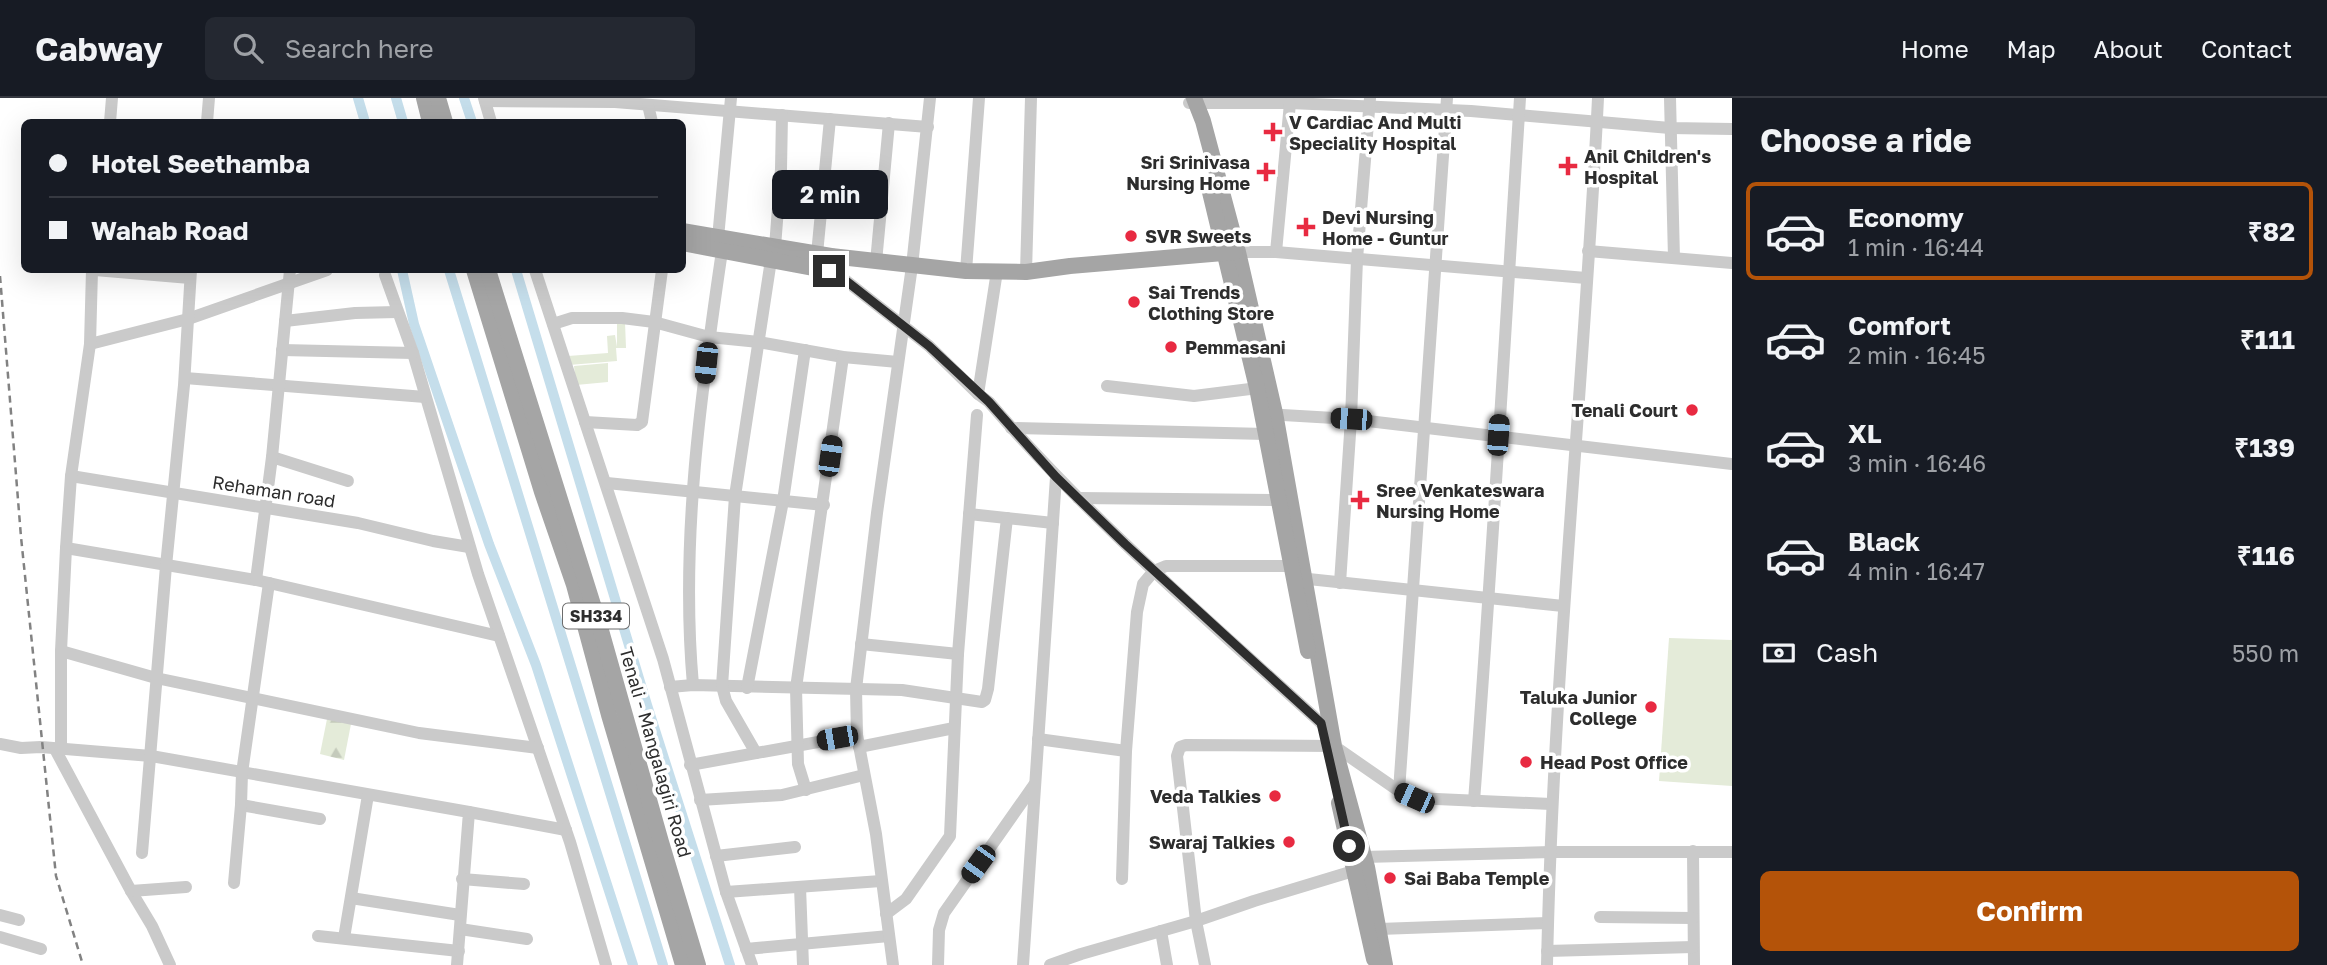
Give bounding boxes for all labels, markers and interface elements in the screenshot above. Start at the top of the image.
search box [205,17,695,80]
text: Cabway [35,29,163,68]
icon: search [229,29,267,67]
text: Search here [285,33,434,64]
text: Home [1901,34,1969,63]
text: Map [2007,34,2056,63]
text: About [2094,34,2163,63]
text: Contact [2201,34,2292,63]
place label: V Cardiac And Multi Speciality Hospital [1289,111,1461,154]
text: Choose a ride [1760,121,1972,159]
marker: V Cardiac And Multi Speciality Hospital [1263,122,1283,142]
place label: Anil Children's Hospital [1584,145,1711,188]
text: Hotel Seethamba [91,148,310,179]
place label: Sri Srinivasa Nursing Home [1126,151,1250,194]
marker: Anil Children's Hospital [1558,156,1578,176]
marker: Sri Srinivasa Nursing Home [1256,162,1276,182]
callout: 2 min [771,170,887,218]
text: 2 min [800,180,860,208]
icon: car [1764,200,1827,263]
text: Economy [1848,202,1964,233]
place label: Devi Nursing Home - Guntur [1322,206,1448,249]
text: Wahab Road [91,215,248,246]
text: ₹82 [2248,216,2295,247]
marker: Devi Nursing Home - Guntur [1296,217,1316,237]
place label: SVR Sweets [1145,225,1252,247]
marker: SVR Sweets [1123,228,1139,244]
text: 1 min · 16:44 [1848,233,1984,261]
route end [813,255,845,287]
place label: Sai Trends Clothing Store [1148,281,1275,324]
marker: Sai Trends Clothing Store [1126,294,1142,310]
icon: car [1764,308,1827,371]
text: Comfort [1848,310,1951,341]
text: ₹111 [2240,324,2295,355]
place label: Pemmasani [1185,336,1286,358]
marker: Pemmasani [1163,339,1179,355]
car [694,341,719,385]
text: 2 min · 16:45 [1848,341,1986,369]
place label: Tenali Court [1571,399,1678,421]
marker: Tenali Court [1684,402,1700,418]
car [1330,407,1373,431]
car [1487,413,1510,457]
icon: car [1764,416,1827,479]
text: XL [1848,418,1882,449]
text: ₹139 [2234,432,2295,463]
car [817,434,844,478]
text: 3 min · 16:46 [1848,449,1986,477]
street label: Rehaman road [211,470,337,512]
place label: Sree Venkateswara Nursing Home [1376,479,1544,522]
marker: Sree Venkateswara Nursing Home [1350,490,1370,510]
icon: car [1764,524,1827,587]
text: Black [1848,526,1920,557]
text: ₹116 [2237,540,2295,571]
text: 4 min · 16:47 [1848,557,1985,585]
road number: SH334 [563,603,629,628]
icon: cash [1760,634,1798,672]
text: Cash [1816,637,1878,668]
text: 550 m [2232,639,2299,667]
street label: Tenali - Mangalagiri Road [615,644,697,860]
place label: Taluka Junior College [1520,686,1637,729]
marker: Taluka Junior College [1643,699,1659,715]
car [815,724,860,752]
place label: Head Post Office [1540,751,1688,773]
marker: Head Post Office [1518,754,1534,770]
car [1391,780,1438,816]
place label: Veda Talkies [1150,785,1261,807]
marker: Veda Talkies [1267,788,1283,804]
route start [1333,830,1365,862]
place label: Swaraj Talkies [1149,831,1275,853]
marker: Swaraj Talkies [1281,834,1297,850]
car [958,841,999,887]
place label: Sai Baba Temple [1404,867,1550,889]
marker: Sai Baba Temple [1382,870,1398,886]
button: Confirm [1760,871,2299,951]

